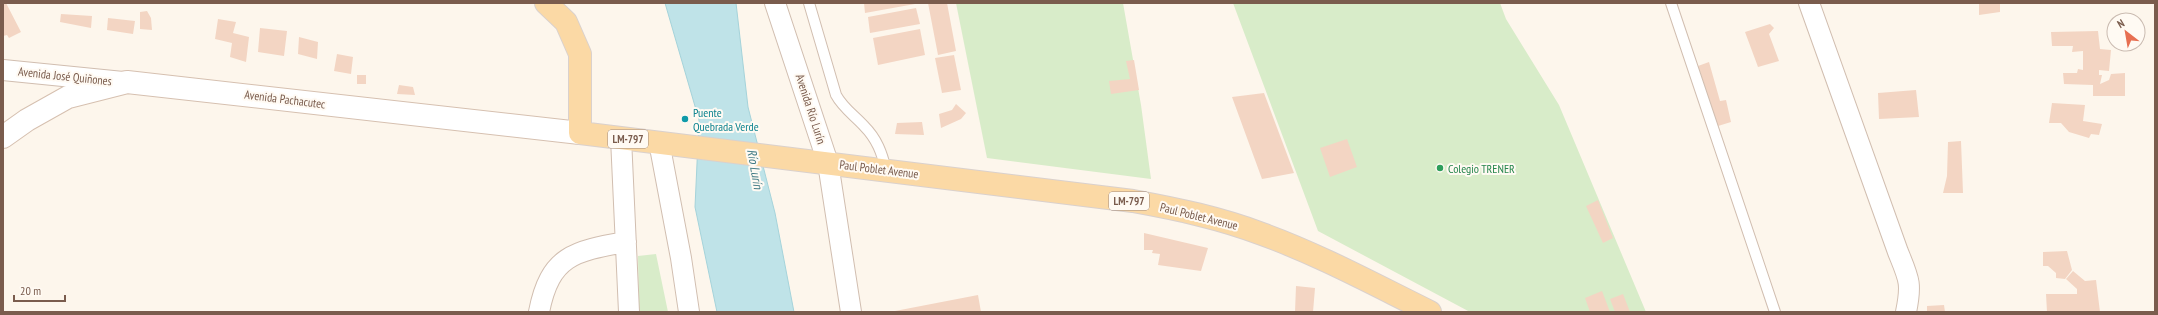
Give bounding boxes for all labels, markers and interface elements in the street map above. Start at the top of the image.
north arrow [2106,12,2146,52]
text: N [2115,16,2127,31]
street label: Avenida José Quiñones [17,64,113,88]
street label: Avenida Río Lurín [793,72,829,146]
street label: Avenida Pachacutec [244,87,327,111]
place label: Puente Quebrada Verde [693,105,759,134]
marker: Puente Quebrada Verde [680,114,690,124]
road number: LM-797 [608,130,648,148]
water label: Río Lurín [743,148,767,192]
street label: Paul Poblet Avenue [839,157,919,181]
place label: Colegio TRENER [1448,161,1515,176]
marker: Colegio TRENER [1435,163,1445,173]
road number: LM-797 [1109,192,1149,210]
street label: Paul Poblet Avenue [1159,199,1239,233]
scale bar [14,277,65,303]
text: 20 m [20,283,41,298]

